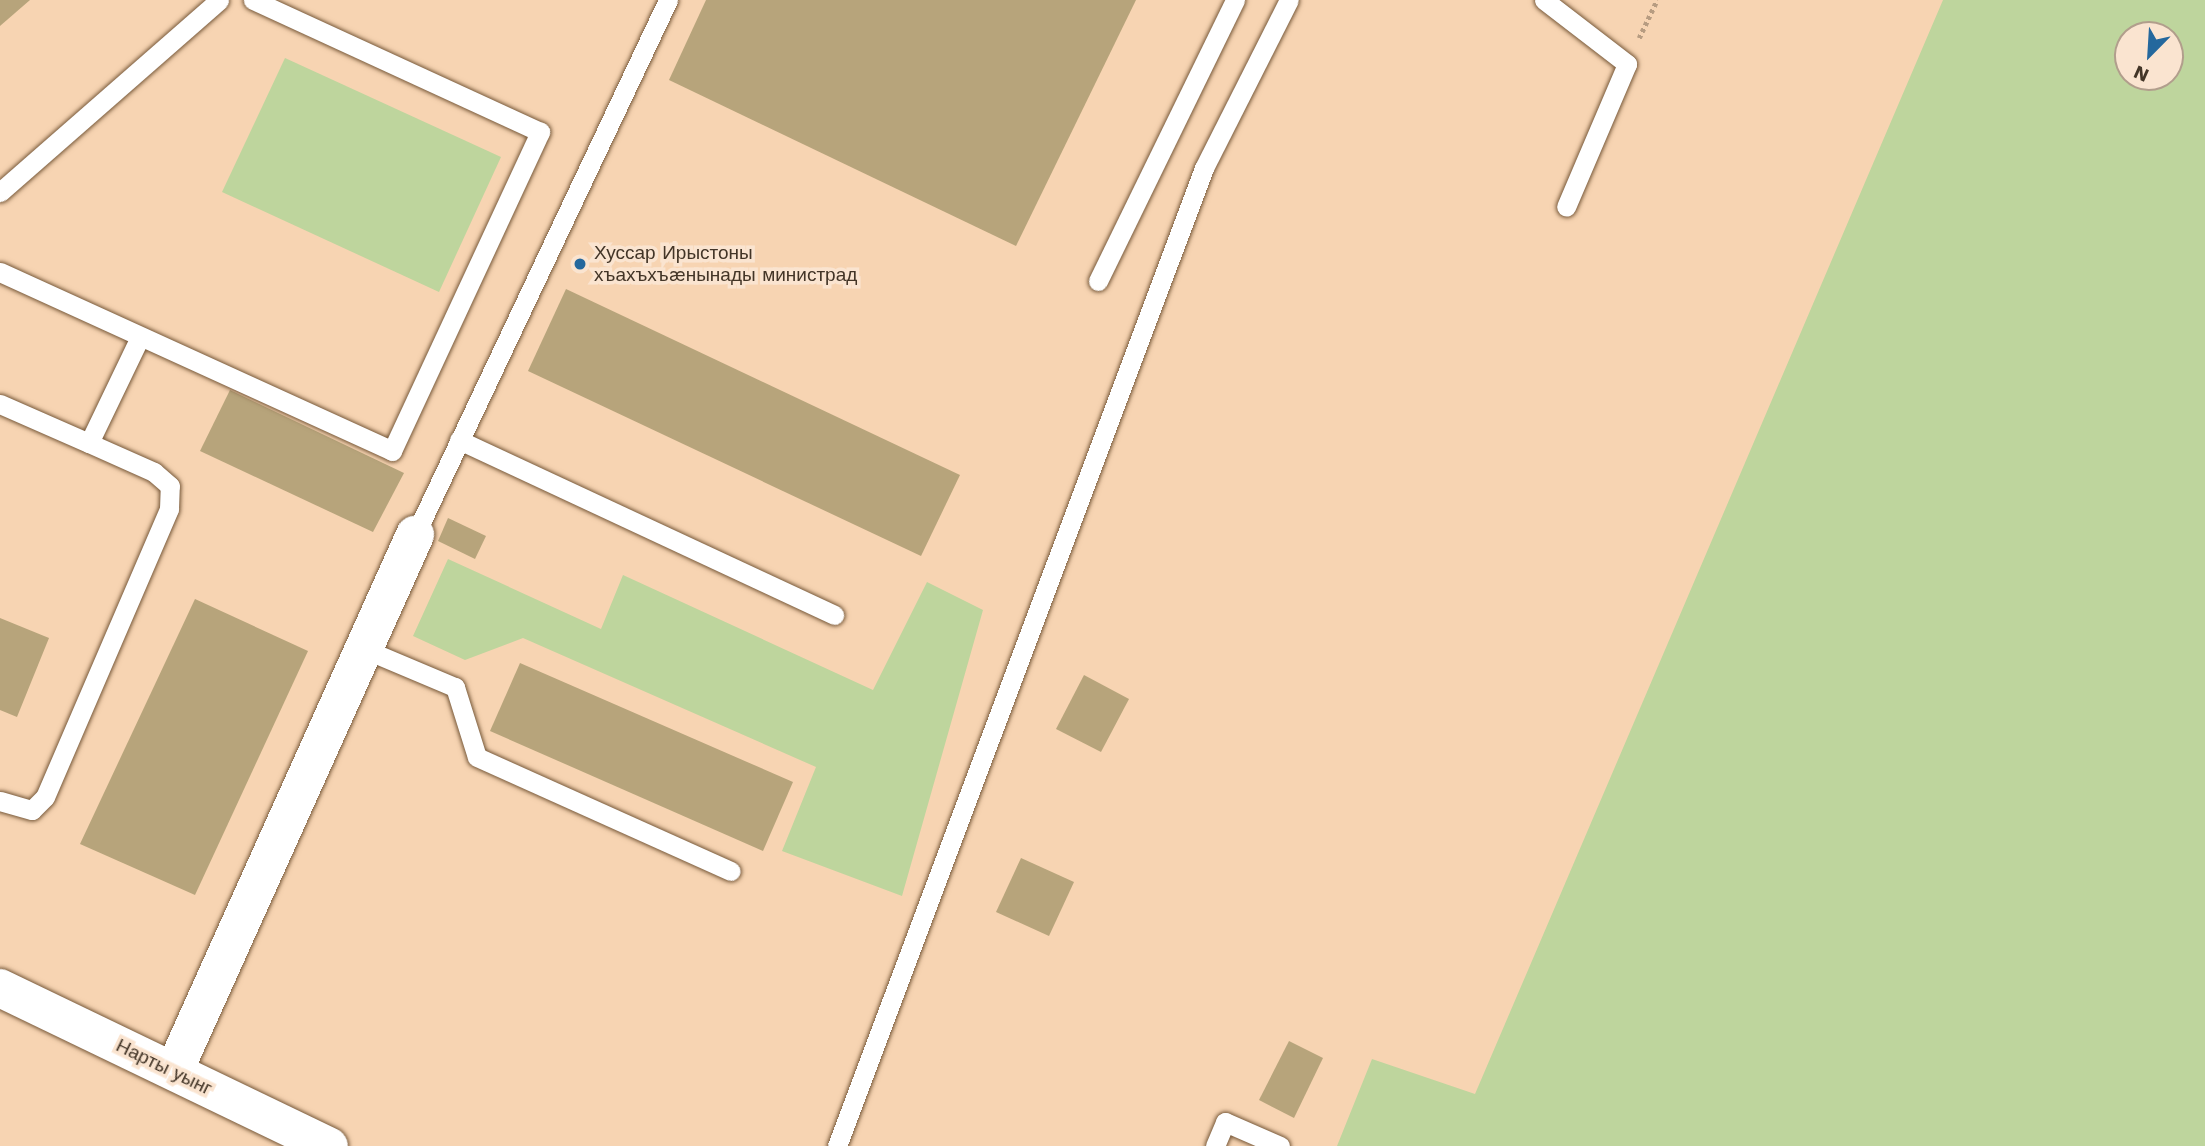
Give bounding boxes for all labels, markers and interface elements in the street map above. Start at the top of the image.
north arrow [2114,21,2184,91]
text: N [2130,60,2152,87]
place label: Хуссар Ирыстоны хъахъхъæнынады министрад [594,242,857,286]
marker: Хуссар Ирыстоны хъахъхъæнынады министрад [572,256,588,272]
street label: Нарты уынг [112,1034,216,1100]

